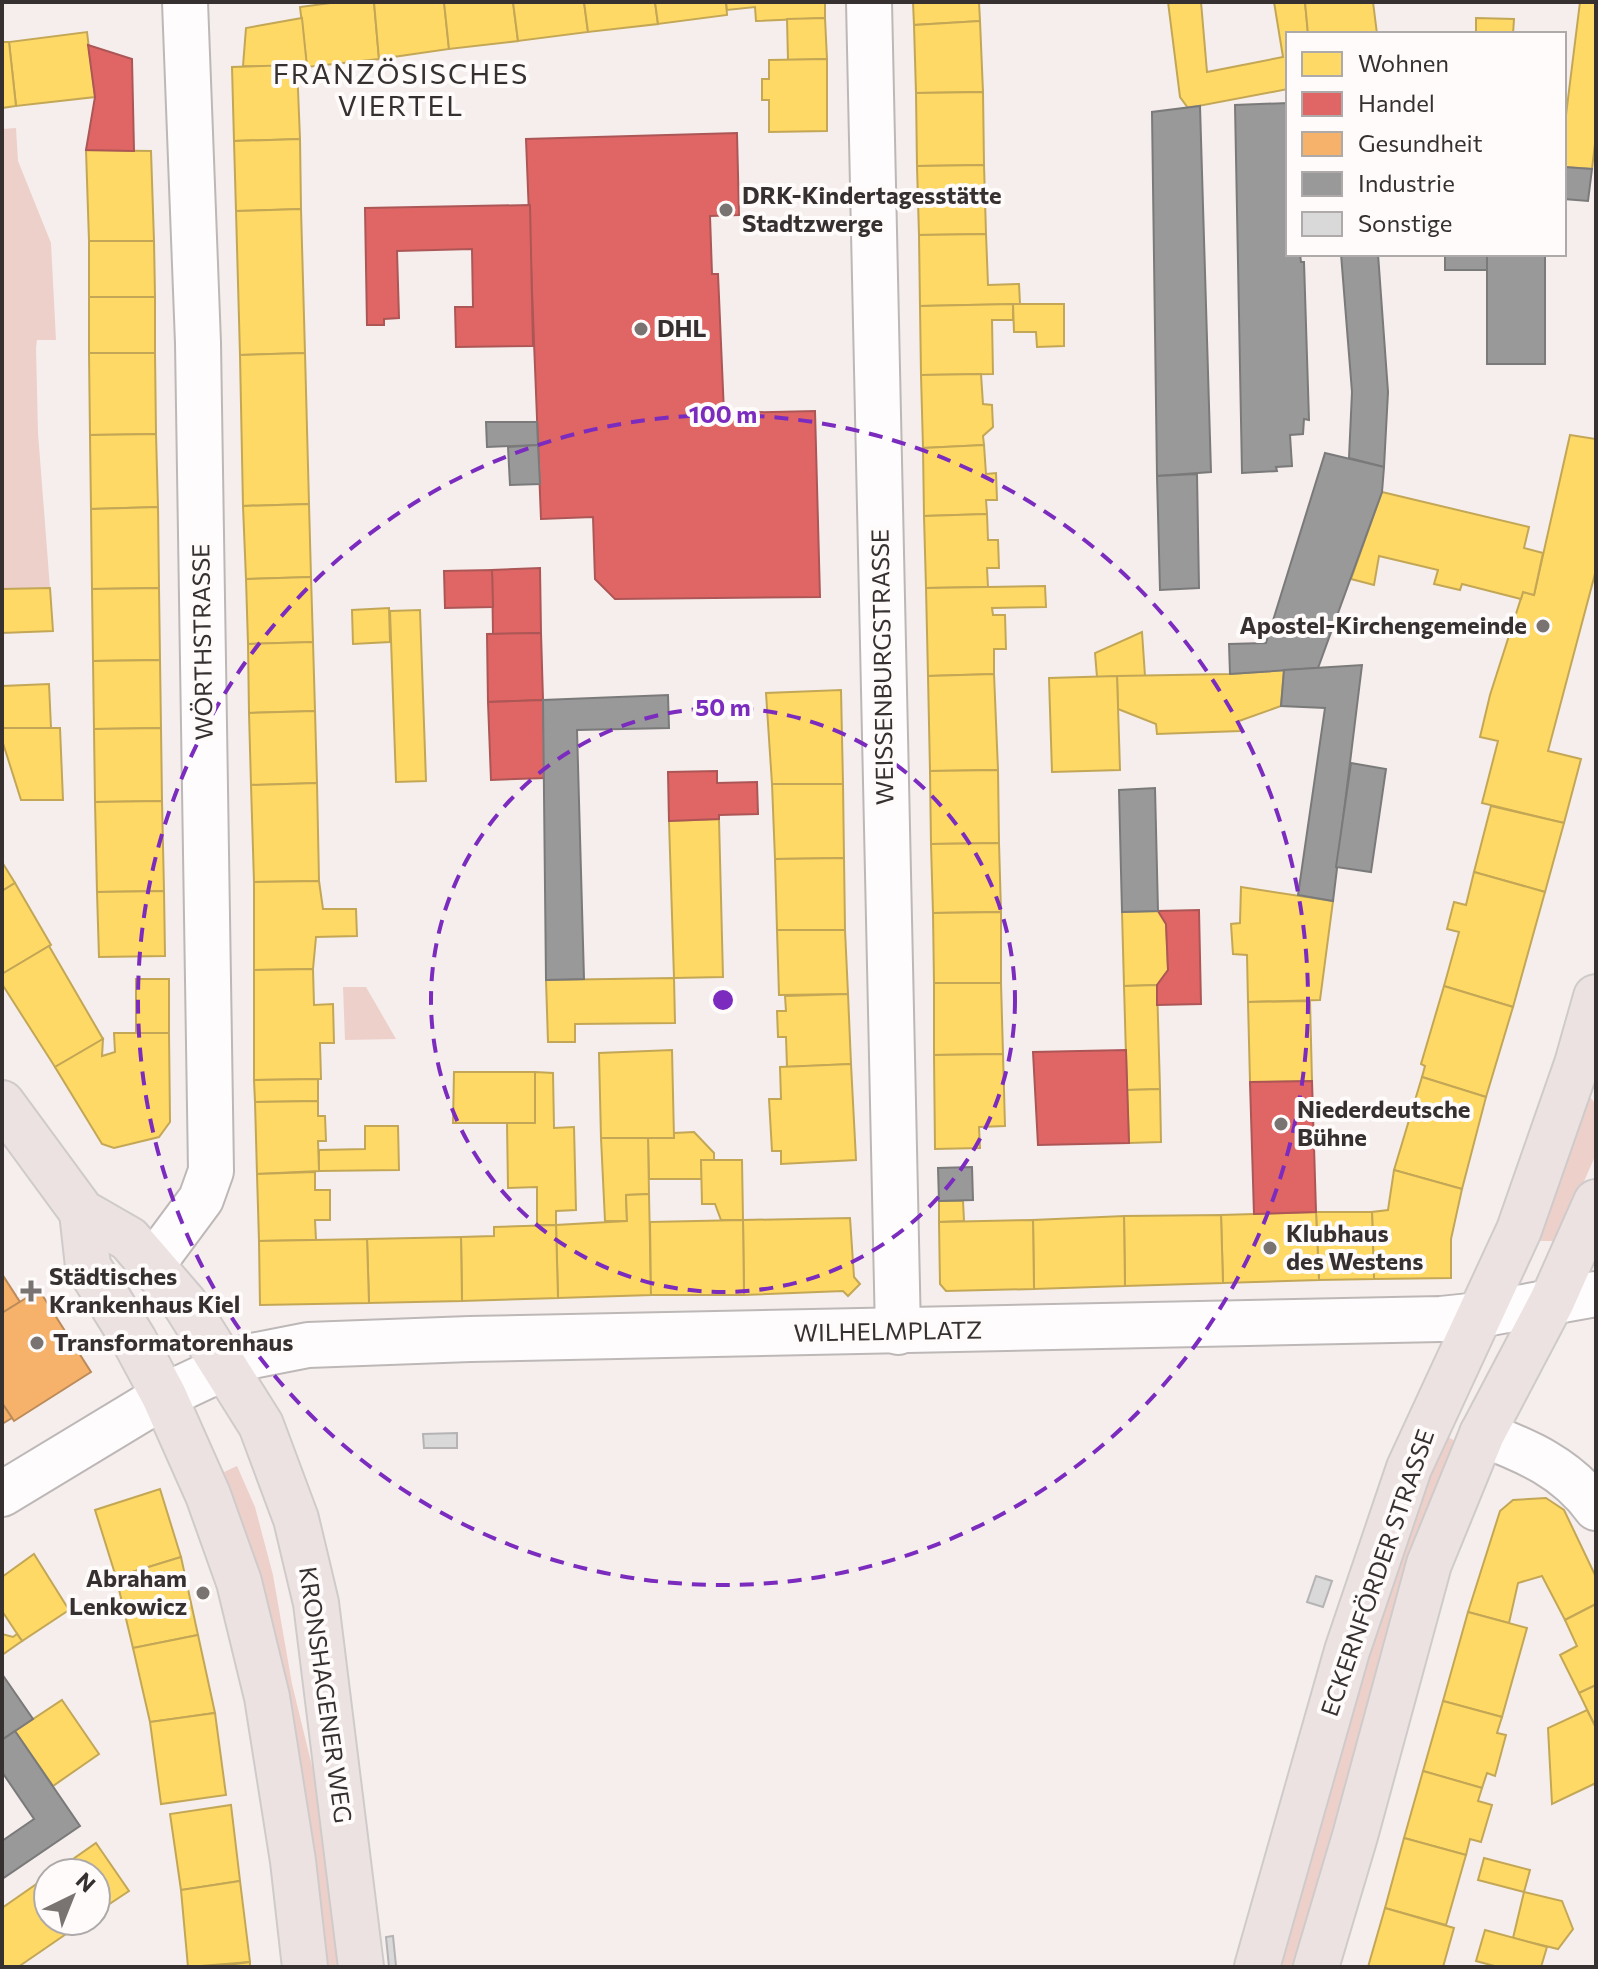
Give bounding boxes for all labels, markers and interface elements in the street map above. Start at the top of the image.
legend [1286,32,1566,256]
text: Wohnen [1358,48,1449,77]
district label: FRANZÖSISCHES VIERTEL [273,56,529,122]
text: Handel [1358,88,1435,117]
text: Gesundheit [1358,128,1483,157]
text: Industrie [1358,168,1455,197]
place label: DRK-Kindertagesstätte Stadtzwerge [742,180,1002,237]
marker: DRK-Kindertagesstätte Stadtzwerge [717,201,735,219]
text: Sonstige [1358,208,1452,237]
place label: DHL [657,313,707,342]
marker: DHL [632,320,650,338]
text: 100 m [689,399,757,428]
street label: WEISSENBURGSTRASSE [865,529,898,805]
street label: WÖRTHSTRASSE [185,543,218,741]
place label: Apostel-Kirchengemeinde [1240,610,1527,639]
marker: Apostel-Kirchengemeinde [1534,617,1552,635]
text: 50 m [695,692,751,721]
centre of rings [709,986,737,1014]
place label: Niederdeutsche Bühne [1297,1094,1470,1151]
marker: Niederdeutsche Bühne [1272,1115,1290,1133]
place label: Klubhaus des Westens [1286,1218,1423,1275]
marker: Klubhaus des Westens [1261,1239,1279,1257]
place label: Städtisches Krankenhaus Kiel [49,1261,240,1318]
marker: Städtisches Krankenhaus Kiel [20,1280,42,1302]
street label: WILHELMPLATZ [793,1314,983,1347]
place label: Transformatorenhaus [53,1327,293,1356]
marker: Transformatorenhaus [28,1334,46,1352]
street label: ECKERNFÖRDER STRASSE [1314,1425,1439,1720]
place label: Abraham Lenkowicz [69,1563,187,1620]
street label: KRONSHAGENER WEG [294,1565,359,1825]
marker: Abraham Lenkowicz [194,1584,212,1602]
north arrow [32,1857,112,1937]
text: N [71,1867,101,1898]

